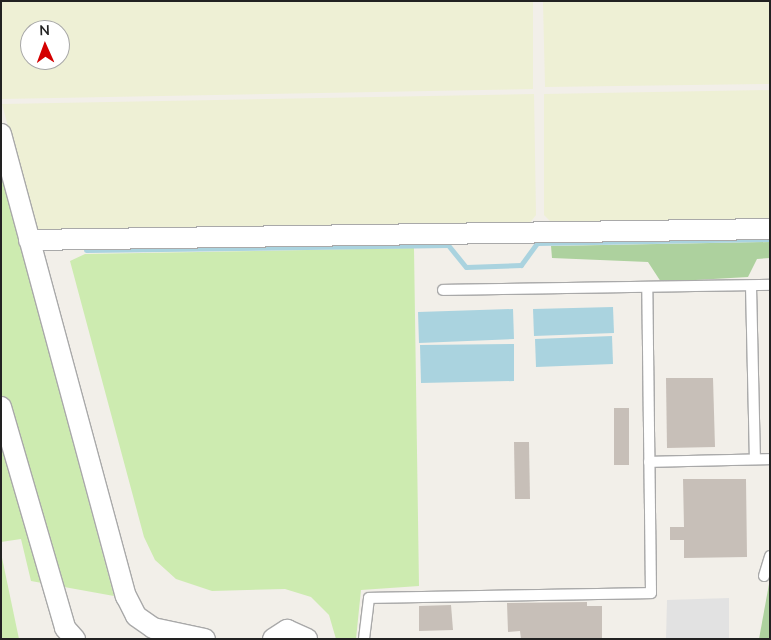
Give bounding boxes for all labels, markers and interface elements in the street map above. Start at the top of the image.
north arrow [20,20,70,70]
text: N [39,21,50,40]

